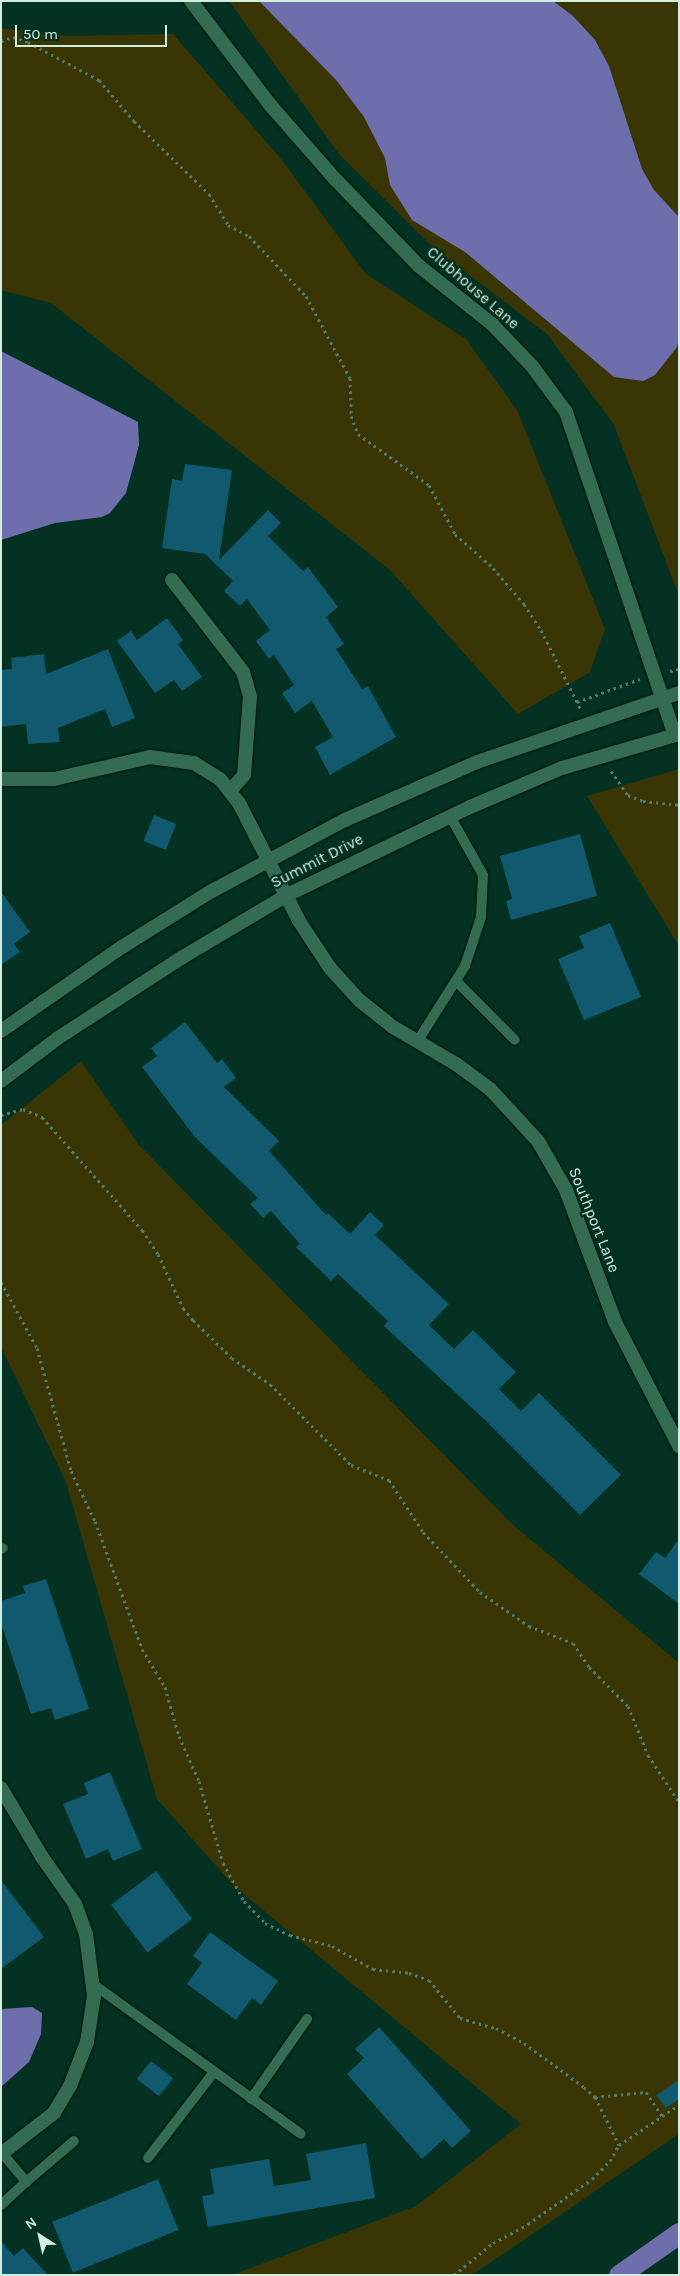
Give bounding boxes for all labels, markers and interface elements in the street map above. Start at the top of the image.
scale bar [18,15,170,47]
text: 50 m [23,25,58,43]
street label: Clubhouse Lane [423,243,523,333]
street label: Summit Drive [268,829,366,893]
street label: Southport Lane [564,1165,624,1275]
north arrow [15,2211,65,2261]
text: N [22,2213,40,2233]

